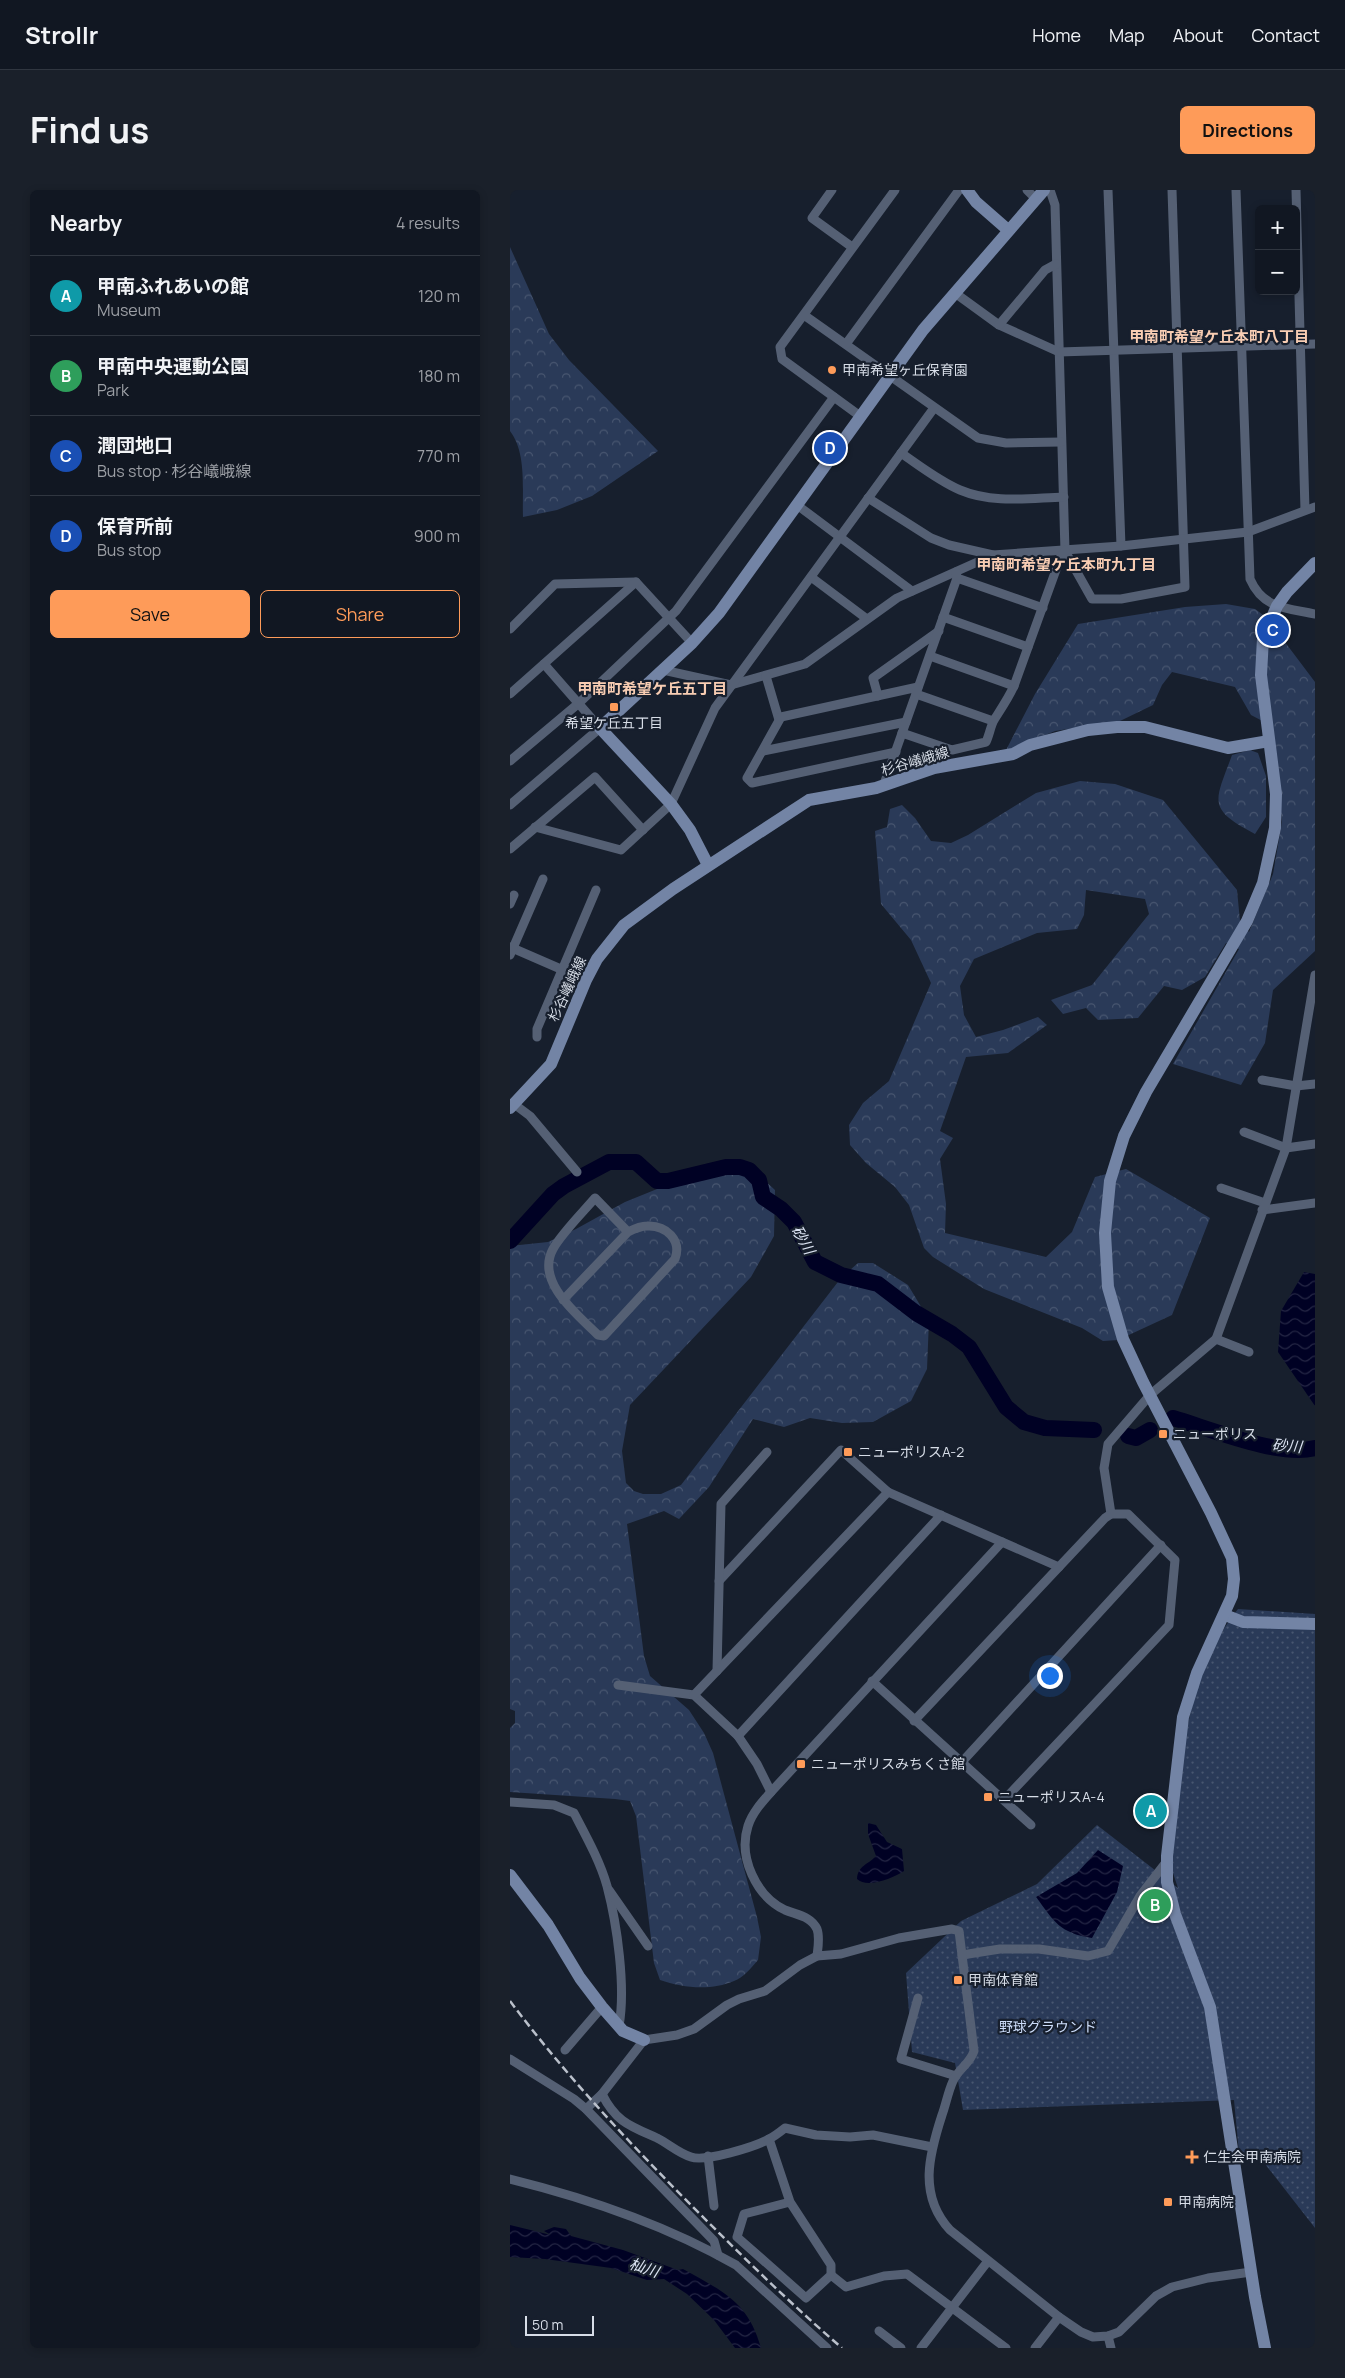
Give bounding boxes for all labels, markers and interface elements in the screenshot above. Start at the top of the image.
text: Strollr [25,18,98,51]
text: Home [1032,23,1081,47]
text: Map [1109,23,1145,47]
text: About [1173,23,1223,47]
text: Contact [1251,23,1320,47]
text: Find us [30,106,149,154]
button: Directions [1180,106,1315,154]
map controls [1255,205,1300,295]
button: + [1255,205,1300,250]
text: Nearby [50,209,122,237]
text: 4 results [396,212,460,234]
button: − [1255,250,1300,295]
text: 甲南ふれあいの館 [97,273,249,299]
text: A [61,285,71,307]
text: 120 m [418,285,460,307]
text: Museum [97,299,161,321]
district label: 甲南町希望ケ丘本町八丁目 [1129,326,1309,347]
text: 甲南中央運動公園 [97,353,249,379]
place label: 甲南希望ヶ丘保育園 [842,360,968,379]
marker: 甲南希望ヶ丘保育園 [826,364,838,376]
text: B [61,365,71,387]
text: 180 m [418,365,460,387]
text: Park [97,379,129,401]
pin: D [814,429,846,467]
text: 潤団地口 [97,432,173,458]
text: C [60,445,72,467]
text: 770 m [417,445,460,467]
text: Bus stop · 杉谷嶬峨線 [97,460,251,482]
text: 保育所前 [97,513,173,539]
text: D [60,525,72,547]
text: 900 m [414,525,460,547]
text: Bus stop [97,539,161,561]
district label: 甲南町希望ケ丘本町九丁目 [976,554,1156,575]
button: Save [50,590,250,638]
button: Share [260,590,460,638]
pin: C [1257,611,1289,649]
district label: 甲南町希望ケ丘五丁目 [577,678,727,699]
marker: 希望ケ丘五丁目 [608,701,620,713]
place label: 希望ケ丘五丁目 [565,713,663,732]
street label: 杉谷嶬峨線 [879,742,951,779]
street label: 杉谷嶬峨線 [543,953,590,1025]
water label: 砂川 [787,1222,821,1260]
place label: ニューポリス [1173,1424,1257,1443]
marker: ニューポリス [1157,1428,1169,1440]
water label: 砂川 [1271,1434,1305,1457]
place label: ニューポリスA-2 [858,1442,964,1461]
marker: ニューポリスA-2 [842,1446,854,1458]
your location [1037,1663,1063,1689]
place label: ニューポリスみちくさ館 [811,1754,965,1773]
marker: ニューポリスみちくさ館 [795,1758,807,1770]
place label: ニューポリスA-4 [998,1787,1105,1806]
marker: ニューポリスA-4 [982,1791,994,1803]
pin: A [1135,1792,1167,1830]
pin: B [1139,1886,1171,1924]
place label: 甲南体育館 [968,1970,1038,1989]
marker: 甲南体育館 [952,1974,964,1986]
park label: 野球グラウンド [999,2017,1097,2036]
place label: 仁生会甲南病院 [1203,2147,1301,2166]
marker: 仁生会甲南病院 [1185,2150,1199,2164]
place label: 甲南病院 [1178,2192,1234,2211]
marker: 甲南病院 [1162,2196,1174,2208]
water label: 杣川 [627,2253,664,2283]
scale bar [525,2313,594,2336]
text: 50 m [532,2315,563,2334]

